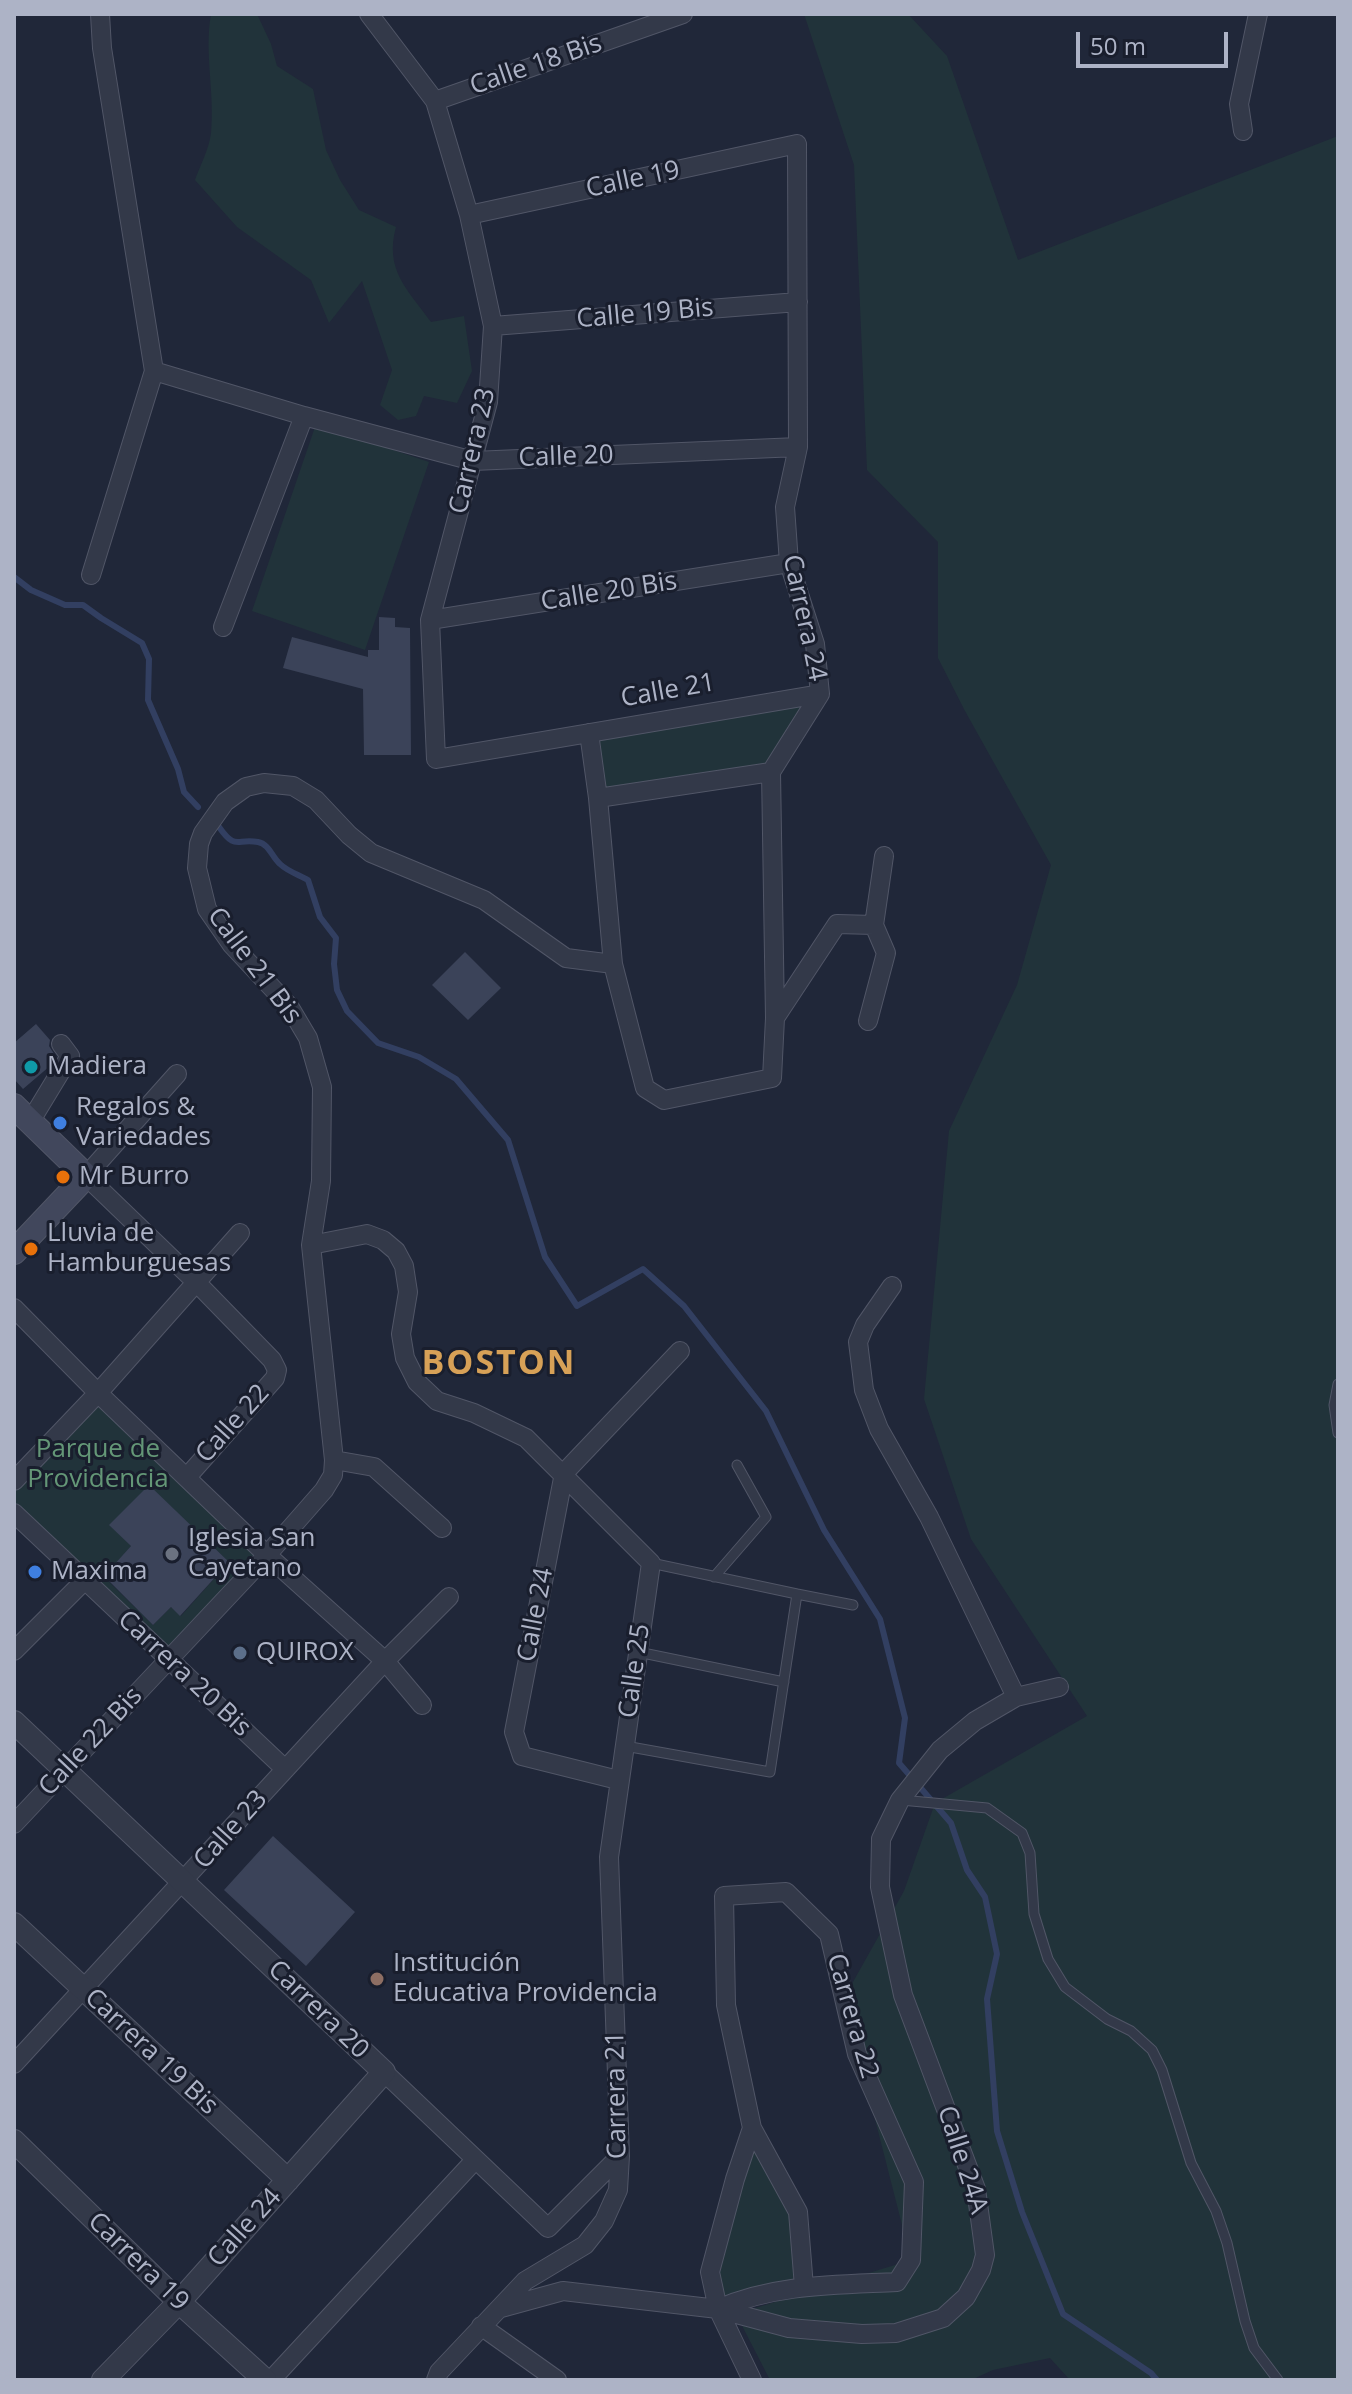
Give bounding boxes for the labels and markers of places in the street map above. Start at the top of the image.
place label: Madiera [47,1051,147,1083]
marker: Madiera [22,1058,40,1076]
place label: Regalos & Variedades [76,1092,211,1154]
marker: Regalos & Variedades [51,1114,69,1132]
place label: Mr Burro [79,1161,189,1193]
marker: Mr Burro [54,1168,72,1186]
place label: Lluvia de Hamburguesas [47,1218,231,1280]
marker: Lluvia de Hamburguesas [22,1240,40,1258]
place label: Iglesia San Cayetano [188,1523,315,1584]
marker: Iglesia San Cayetano [163,1545,181,1563]
place label: Maxima [51,1556,148,1588]
marker: Maxima [26,1563,44,1581]
place label: QUIROX [256,1637,354,1669]
marker: QUIROX [231,1644,249,1662]
place label: Institución Educativa Providencia [393,1948,658,2010]
marker: Institución Educativa Providencia [368,1970,386,1988]

